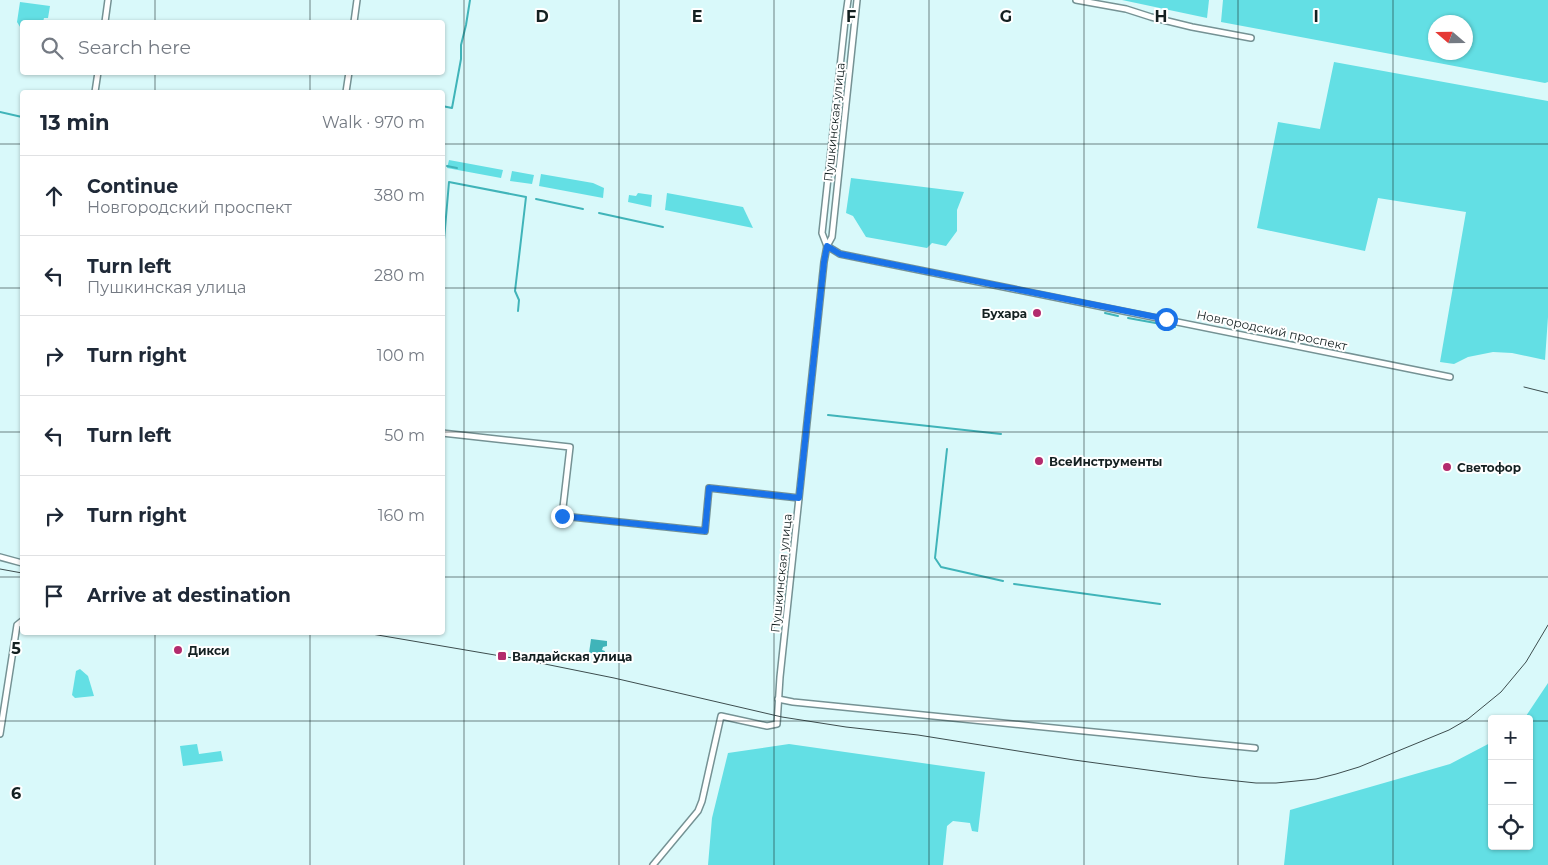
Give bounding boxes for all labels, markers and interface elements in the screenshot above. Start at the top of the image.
text: D [535,7,549,26]
text: E [692,7,702,26]
text: F [846,7,856,26]
text: G [1000,7,1012,26]
text: H [1155,7,1167,26]
text: I [1313,7,1319,26]
north arrow [1428,15,1473,60]
search box [20,20,445,75]
icon: search [38,34,66,62]
text: Search here [78,36,191,59]
street label: Пушкинская улица [820,62,848,182]
text: 13 min [40,110,109,135]
text: Walk · 970 m [322,113,425,132]
text: Continue [87,175,178,198]
icon: ahead [40,182,68,210]
text: 380 m [374,186,425,205]
text: Новгородский проспект [87,198,292,217]
text: Turn left [87,255,172,278]
icon: left [40,262,68,290]
text: 280 m [374,266,425,285]
text: Пушкинская улица [87,278,246,297]
place label: Бухара [981,306,1027,321]
marker: Бухара [1031,307,1043,319]
street label: Новгородский проспект [1195,307,1349,353]
route start [1155,308,1178,331]
icon: right [40,342,68,370]
text: Turn right [87,344,187,367]
text: 100 m [377,346,425,365]
icon: left [40,422,68,450]
text: Turn left [87,424,172,447]
text: 50 m [384,426,425,445]
place label: ВсеИнструменты [1049,454,1162,469]
marker: ВсеИнструменты [1033,455,1045,467]
place label: Светофор [1457,460,1521,475]
marker: Светофор [1441,461,1453,473]
icon: right [40,502,68,530]
text: Turn right [87,504,187,527]
route end [551,505,574,528]
text: 160 m [378,506,425,525]
street label: Пушкинская улица [767,513,795,633]
icon: arrive [40,582,68,610]
text: Arrive at destination [87,584,291,607]
text: 5 [11,639,21,658]
place label: Дикси [188,643,230,658]
marker: Дикси [172,644,184,656]
place label: Валдайская улица [512,649,632,664]
marker: Валдайская улица [496,650,508,662]
map controls [1488,715,1533,850]
button: + [1488,715,1533,760]
button: − [1488,760,1533,805]
text: 6 [11,784,21,803]
button: locate [1488,805,1533,850]

